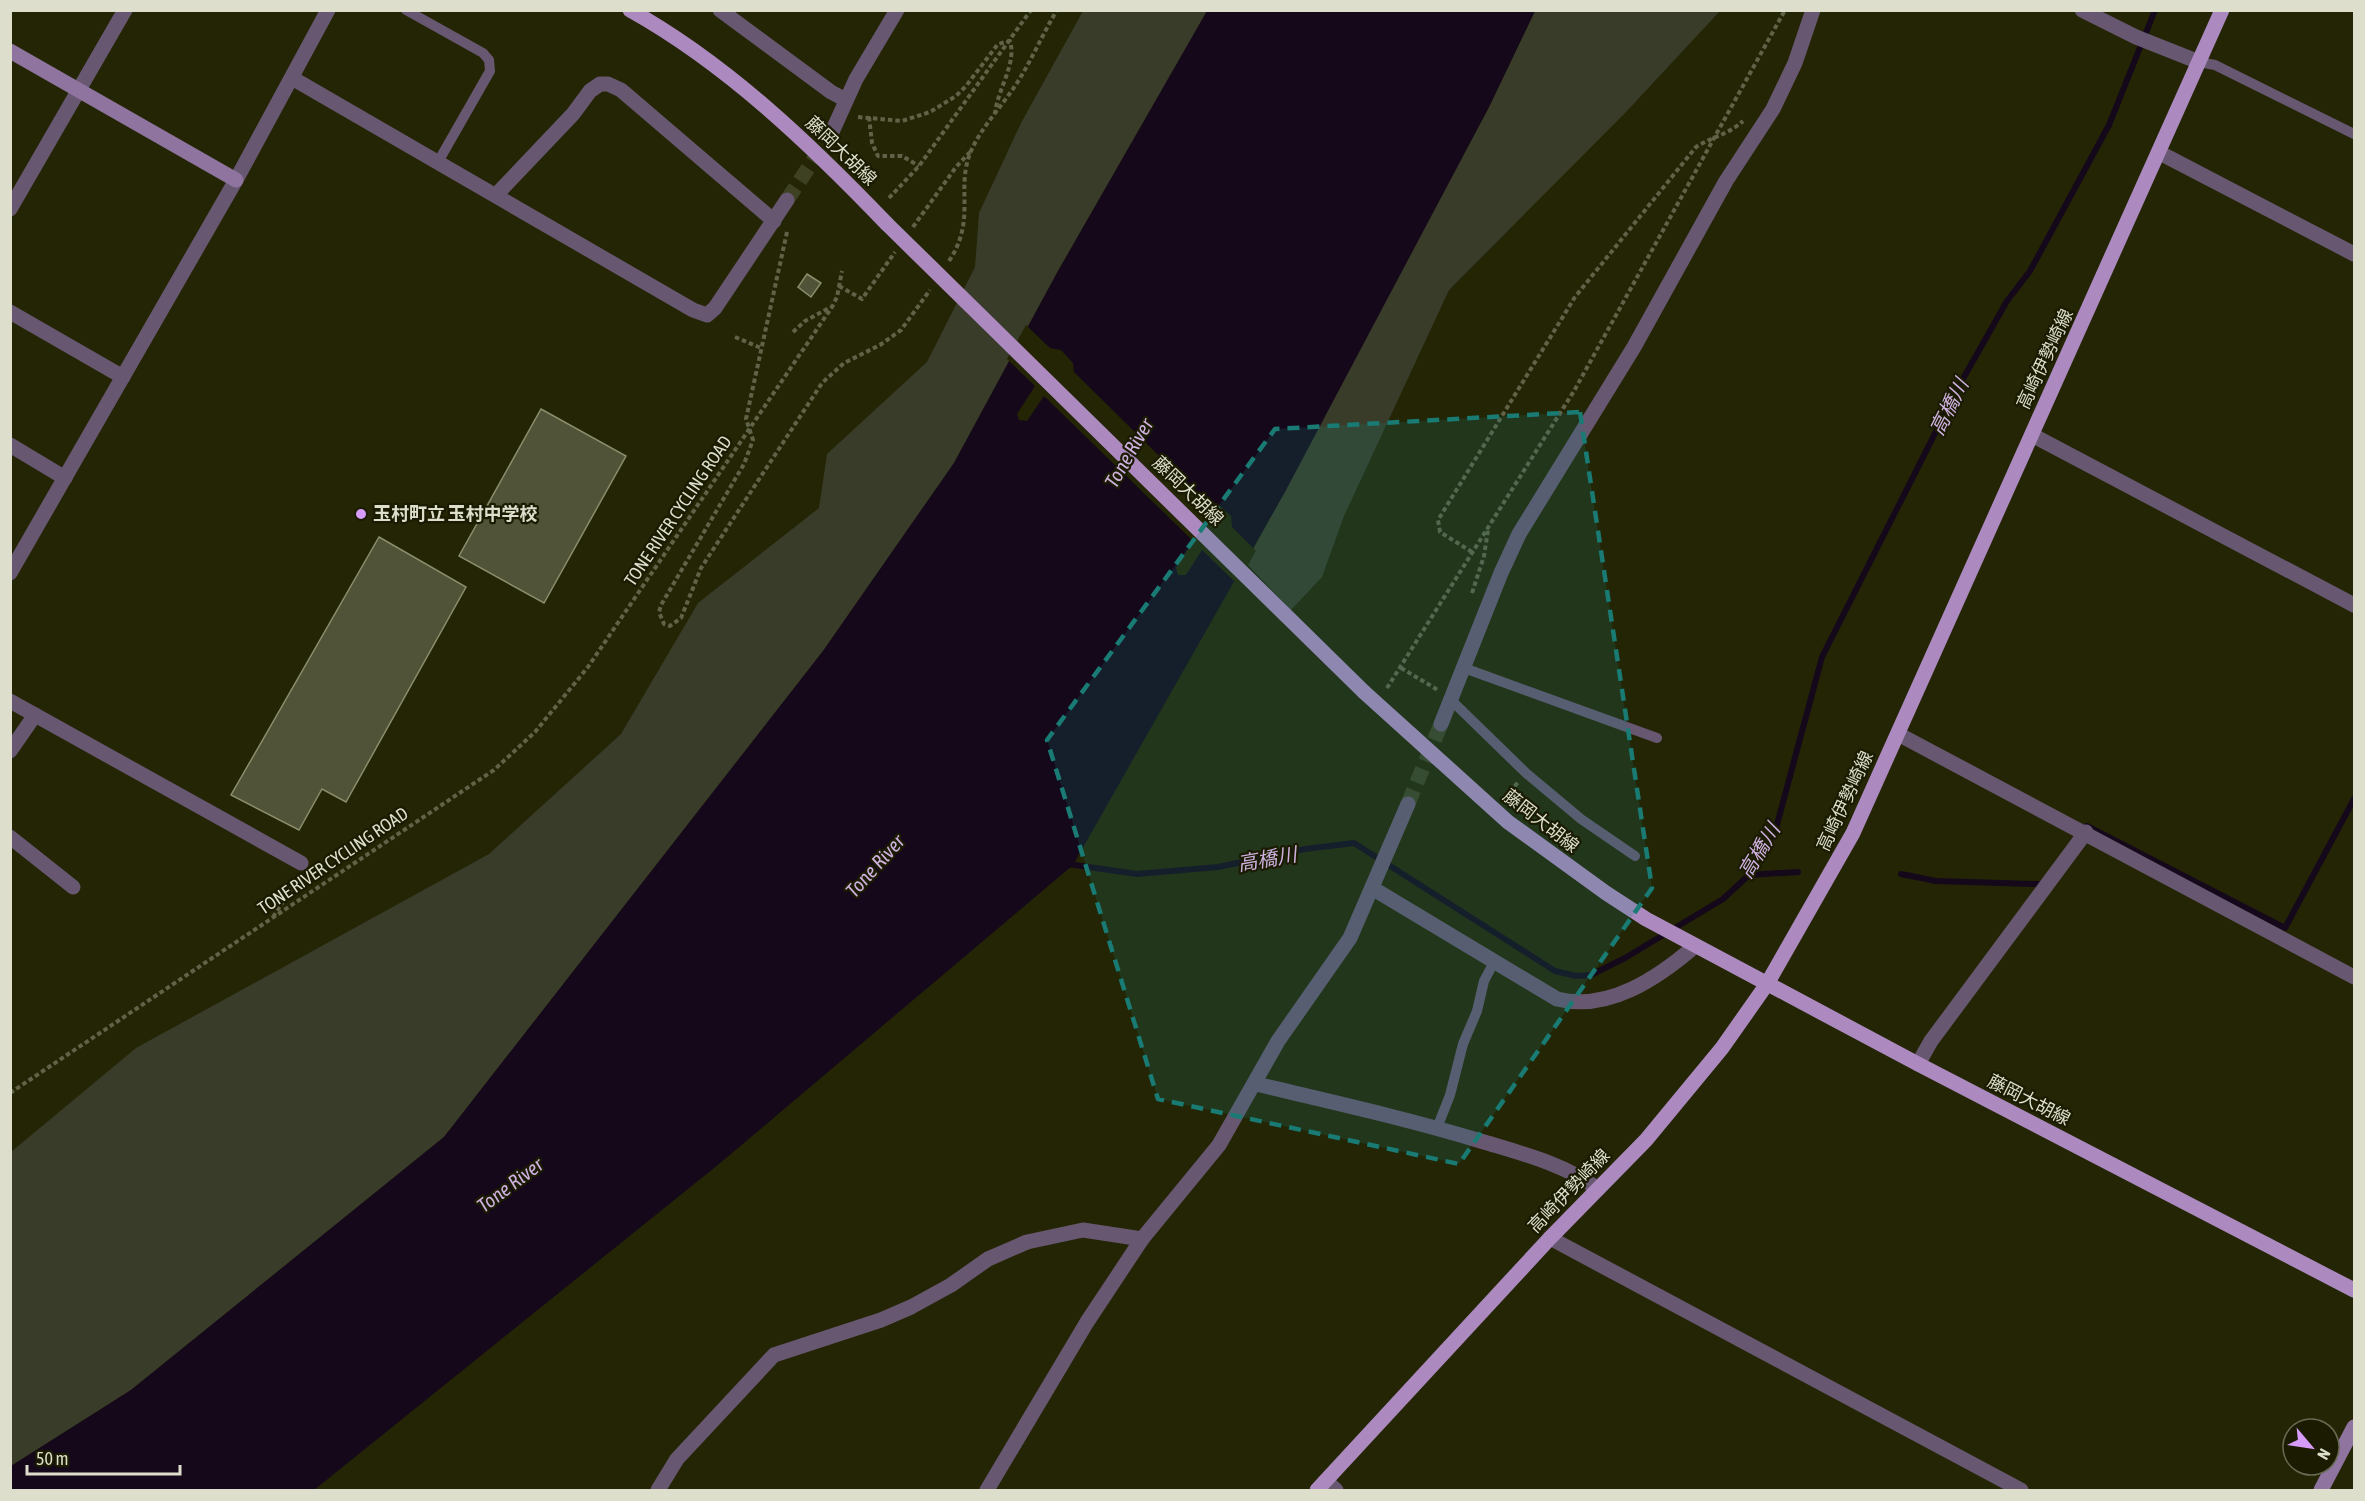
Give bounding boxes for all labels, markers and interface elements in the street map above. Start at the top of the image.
street label: 藤岡大胡線 [802,112,881,189]
street label: 高崎伊勢崎線 [2012,305,2077,412]
water label: 高橋川 [1925,373,1973,439]
water label: Tone River [1100,413,1158,491]
street label: TONE RIVER CYCLING ROAD [620,432,736,590]
street label: 藤岡大胡線 [1149,452,1228,529]
place label: 玉村町立 玉村中学校 [373,503,537,524]
marker: 玉村町立 玉村中学校 [354,507,368,521]
street label: 高崎伊勢崎線 [1812,747,1877,854]
street label: 藤岡大胡線 [1499,785,1583,857]
street label: TONE RIVER CYCLING ROAD [254,803,412,919]
water label: 高橋川 [1733,817,1785,882]
water label: Tone River [841,829,909,902]
water label: 高橋川 [1235,842,1300,875]
street label: 藤岡大胡線 [1984,1070,2074,1129]
street label: 高崎伊勢崎線 [1524,1145,1614,1237]
water label: Tone River [472,1152,548,1217]
north arrow [2281,1417,2341,1477]
scale bar [27,1438,180,1476]
text: N [2314,1446,2334,1463]
text: 50 m [36,1448,68,1469]

